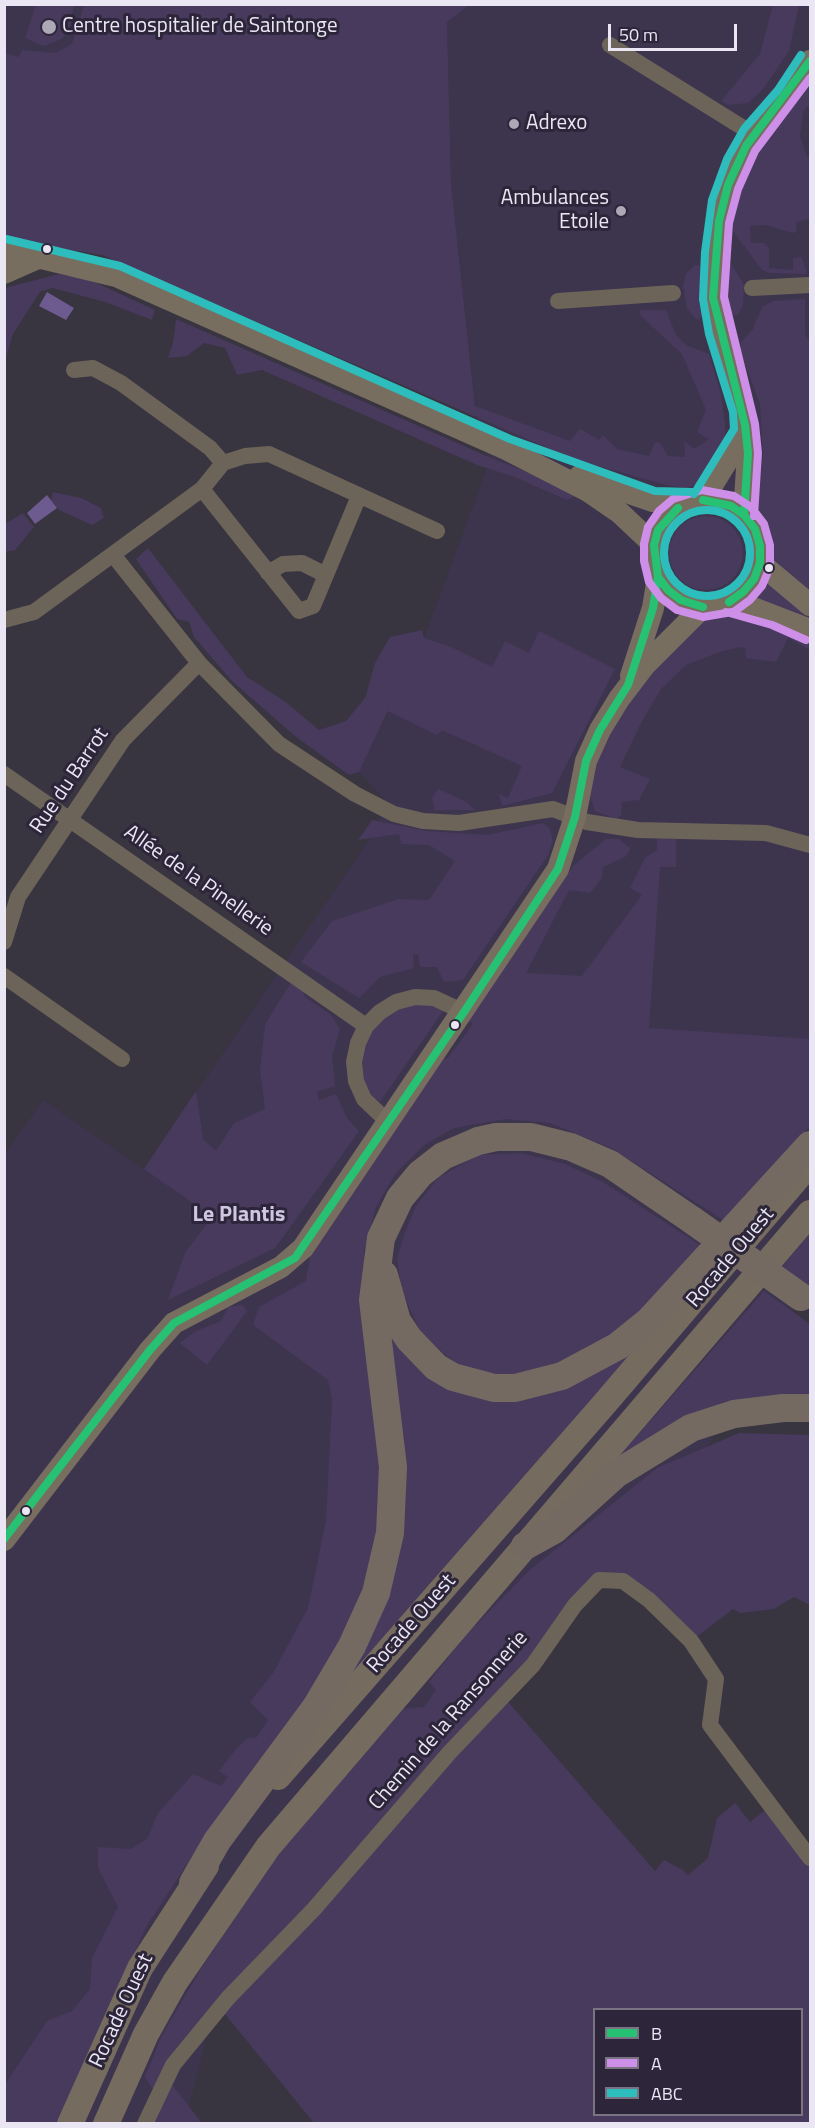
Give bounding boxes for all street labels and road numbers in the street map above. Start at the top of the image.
street label: Rue du Barrot [25,723,115,839]
street label: Allée de la Pinellerie [119,820,277,942]
street label: Rocade Ouest [682,1203,780,1313]
street label: Rocade Ouest [362,1569,462,1679]
street label: Chemin de la Ransonnerie [364,1626,534,1816]
street label: Rocade Ouest [85,1950,159,2072]

